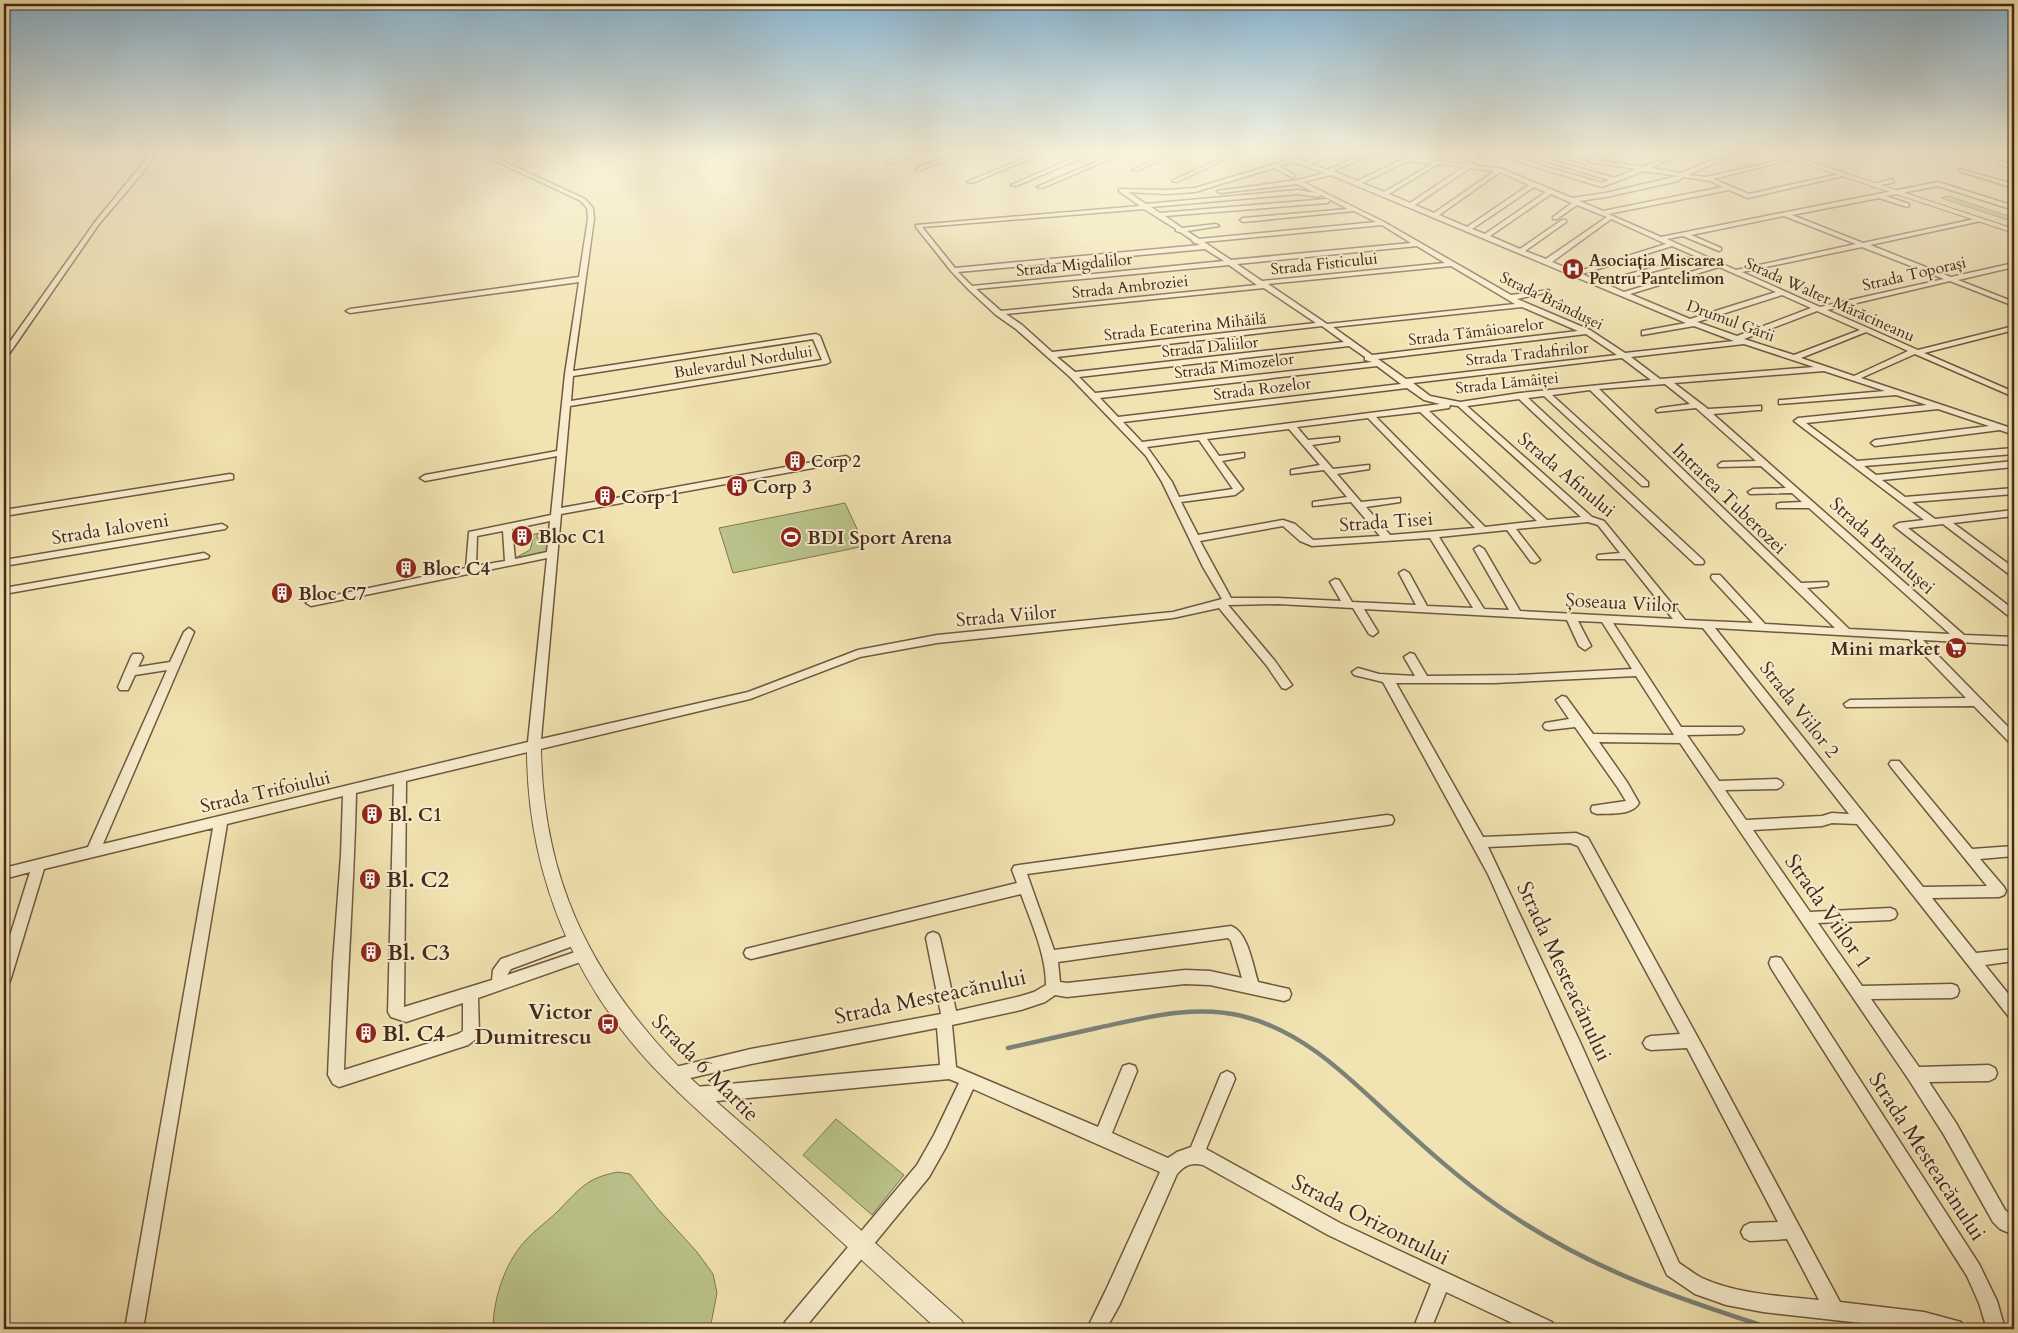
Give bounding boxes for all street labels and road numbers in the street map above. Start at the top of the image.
street label: Strada Fisticului [1269,247,1379,281]
street label: Strada Migdalilor [1015,248,1133,282]
street label: Strada Toporași [1860,251,1969,297]
street label: Strada Walter Mărăcineanu [1741,252,1918,347]
street label: Strada Brândușei [1496,266,1607,336]
street label: Strada Ambroziei [1071,270,1190,304]
street label: Drumul Gării [1683,295,1778,347]
street label: Strada Ecaterina Mihăilă [1103,308,1268,346]
street label: Strada Tămâioarelor [1407,313,1545,351]
street label: Strada Daliilor [1161,331,1260,363]
street label: Strada Tradafirilor [1465,337,1590,371]
street label: Bulevardul Nordului [672,340,815,384]
street label: Strada Mimozelor [1173,348,1295,384]
street label: Strada Lămâiței [1454,367,1560,399]
street label: Strada Rozelor [1212,372,1312,406]
street label: Strada Afinului [1512,426,1621,523]
street label: Intrarea Tuberozei [1666,437,1792,560]
street label: Strada Brândușei [1824,491,1941,600]
street label: Strada Tisei [1338,506,1434,538]
street label: Strada Ialoveni [50,507,171,551]
street label: Șoseaua Viilor [1565,587,1679,619]
street label: Strada Viilor [955,599,1057,633]
street label: Strada Viilor 2 [1753,656,1845,763]
street label: Strada Trifoiului [198,764,333,820]
street label: Strada Viilor 1 [1778,848,1879,975]
street label: Strada Mesteacănului [1509,877,1619,1066]
street label: Strada Mesteacănului [832,962,1029,1032]
street label: Strada 6 Martie [645,1007,766,1128]
street label: Strada Mesteacănului [1861,1067,1993,1246]
street label: Strada Orizontului [1287,1167,1454,1273]

